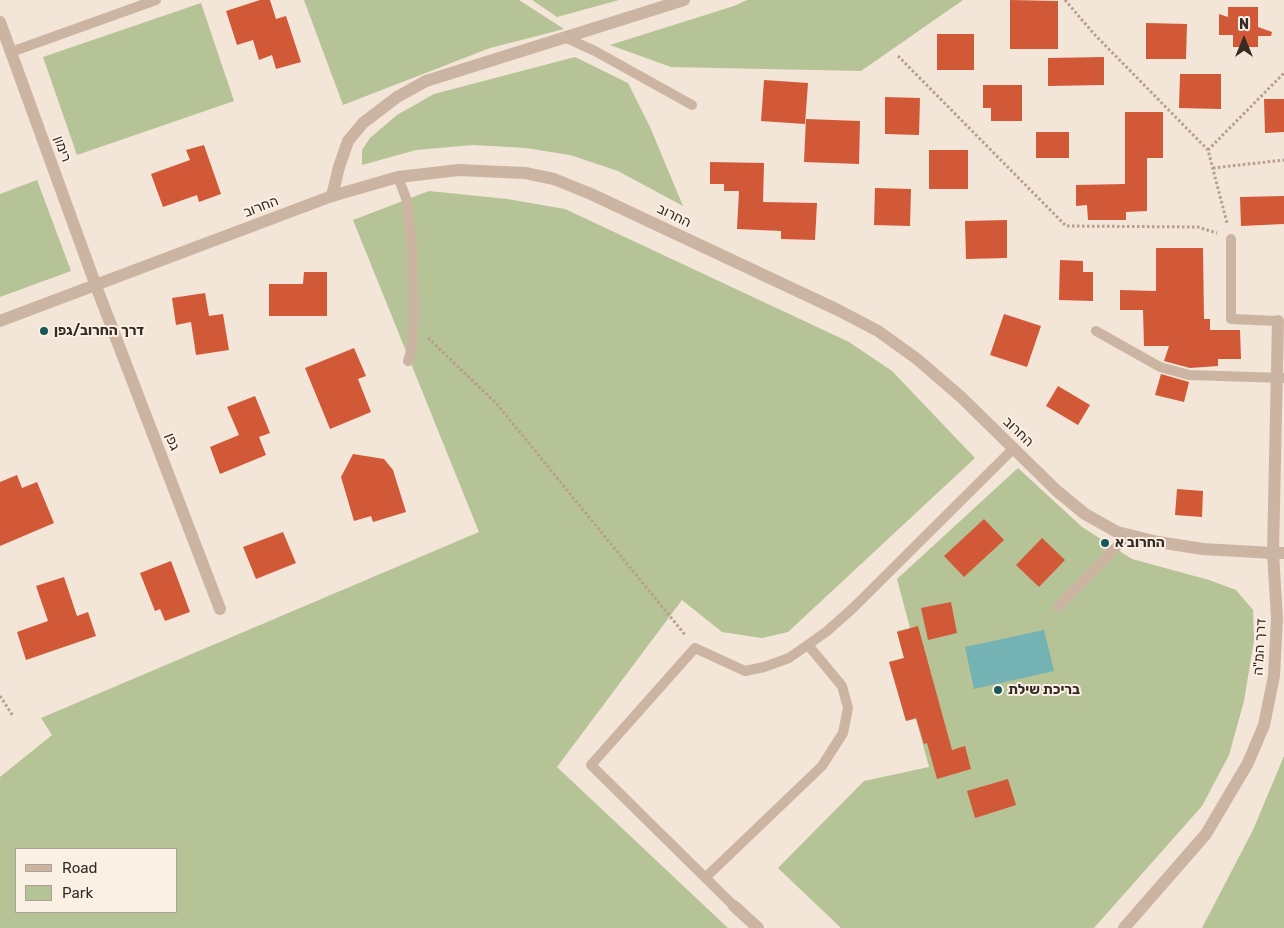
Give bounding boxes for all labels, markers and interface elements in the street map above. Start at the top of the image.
north arrow [1219,15,1269,65]
text: N [1239,16,1249,33]
street label: רימון [50,134,74,164]
street label: החרוב [241,193,281,221]
street label: החרוב [654,201,694,231]
place label: דרך החרוב/גפן [54,323,144,339]
marker: דרך החרוב/גפן [38,325,50,337]
street label: החרוב [999,413,1037,451]
street label: גפן [161,431,183,453]
place label: החרוב א [1115,535,1165,551]
marker: החרוב א [1099,537,1111,549]
street label: דרך המ"ה [1250,618,1270,676]
place label: בריכת שילת [1008,682,1080,698]
marker: בריכת שילת [992,684,1004,696]
legend [15,848,178,913]
text: Road [62,859,98,877]
text: Park [62,884,93,902]

